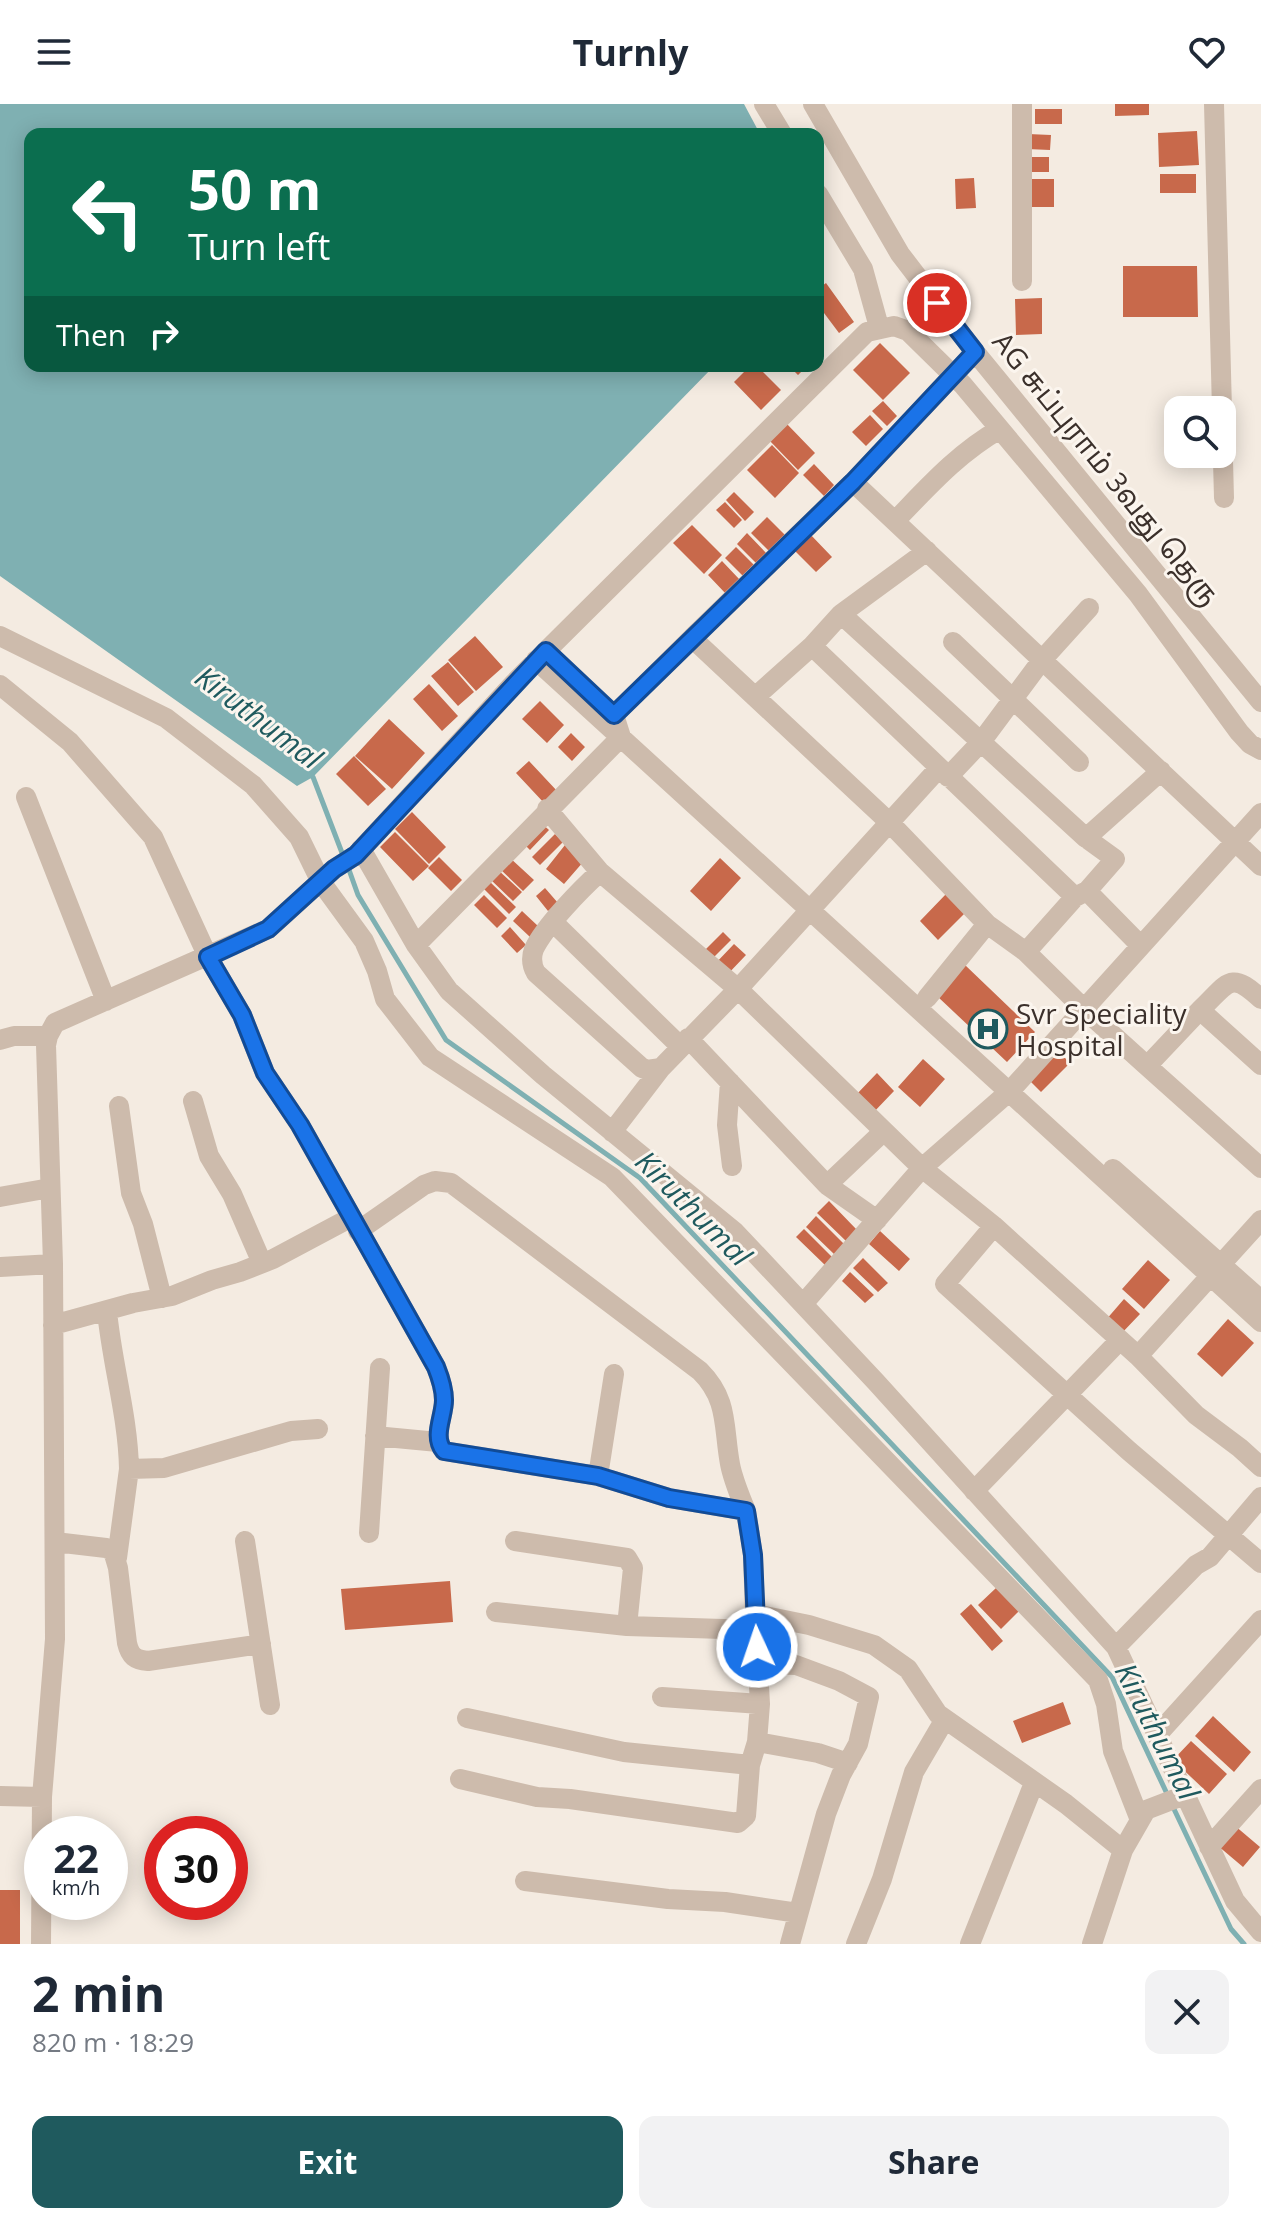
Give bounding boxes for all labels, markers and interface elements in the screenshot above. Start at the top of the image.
text: Turnly [573,28,688,77]
icon: menu [32,30,76,74]
icon: heart [1185,30,1229,74]
text: 50 m [188,150,322,226]
icon: left [56,160,160,264]
text: Turn left [188,222,330,271]
pin [903,269,971,337]
icon: arrive [915,281,959,325]
icon: right [142,312,186,356]
text: Then [56,314,126,355]
street label: AG சுப்புராம் 3வது தெரு [984,323,1229,613]
map controls [1164,396,1236,468]
button: search [1164,396,1236,468]
water label: Kiruthumal [187,656,332,779]
place label: Svr Speciality Hospital [1016,994,1187,1064]
hospital icon: Svr Speciality Hospital [967,1008,1009,1050]
water label: Kiruthumal [627,1141,762,1276]
position arrow [715,1605,799,1689]
water label: Kiruthumal [1106,1655,1211,1808]
speed limit sign: 30 [144,1816,248,1920]
text: 22 [53,1830,99,1885]
text: km/h [52,1874,100,1901]
text: 2 min [32,1961,165,2026]
button: close [1145,1970,1229,2054]
text: 820 m · 18:29 [32,2024,194,2060]
button: Exit [32,2116,623,2208]
button: Share [639,2116,1229,2208]

